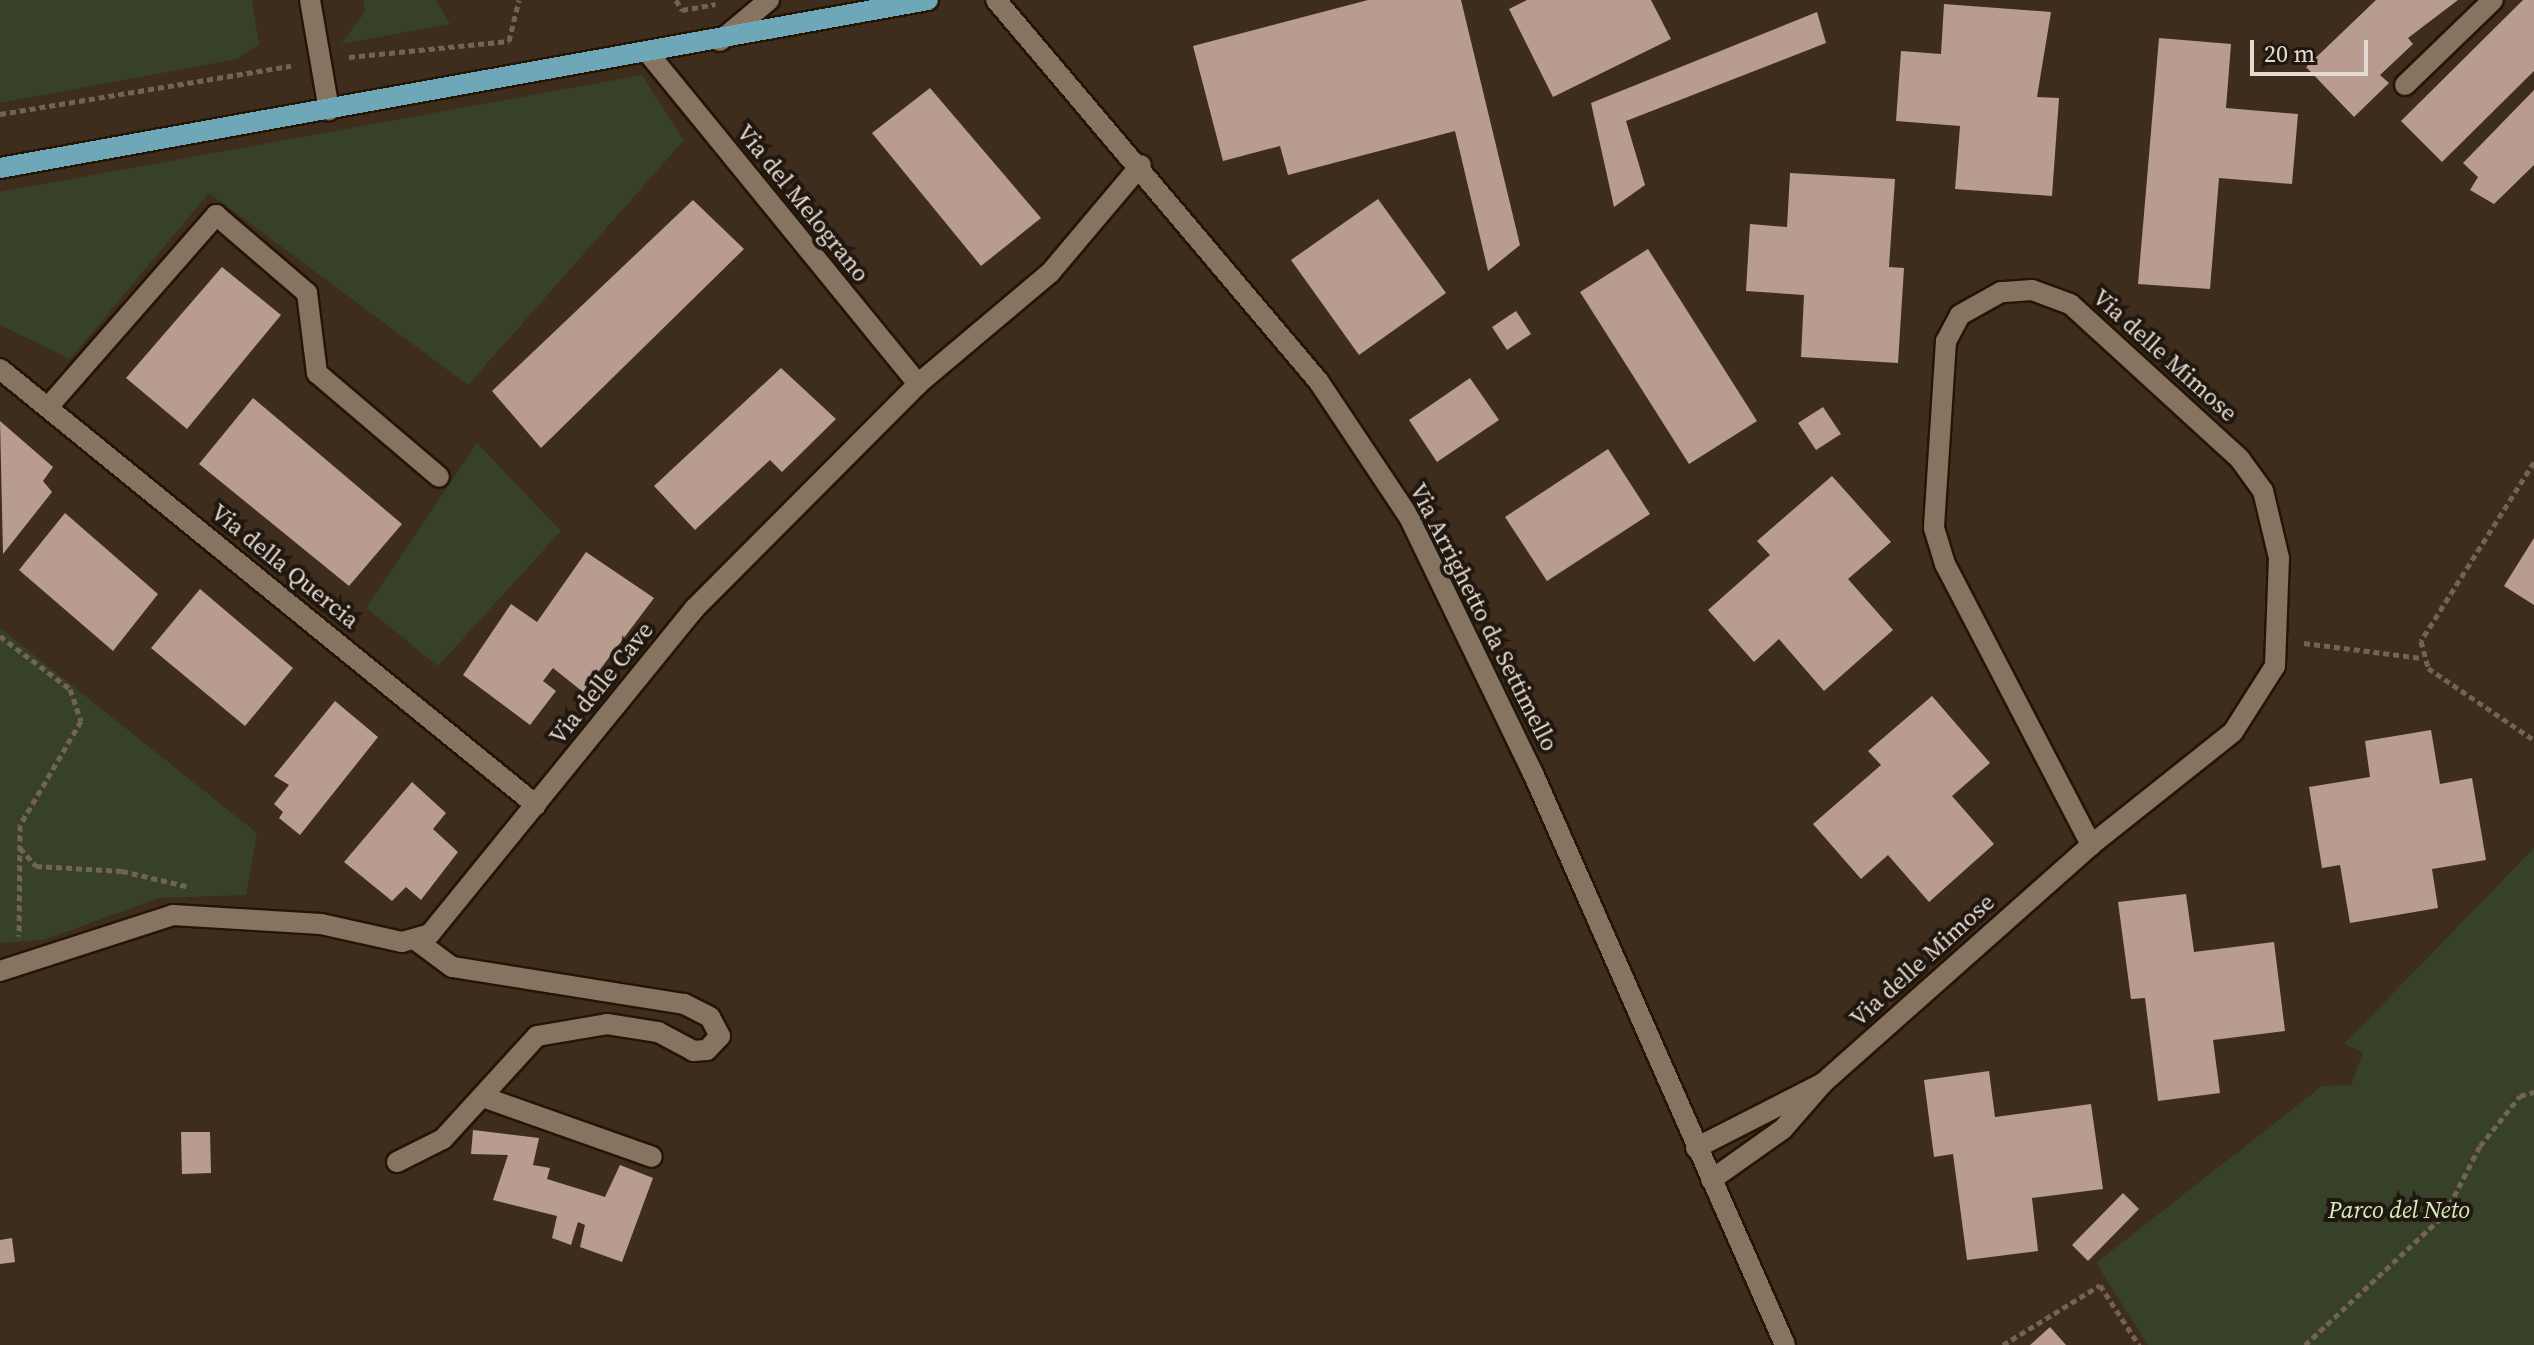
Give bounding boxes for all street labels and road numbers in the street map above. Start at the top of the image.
street label: Via del Melograno [731,118,875,288]
street label: Via delle Mimose [2087,283,2243,427]
street label: Via Arrighetto da Settimello [1404,478,1564,756]
street label: Via della Quercia [205,498,365,634]
street label: Via delle Cave [543,616,659,750]
street label: Via delle Mimose [1844,888,2000,1032]

